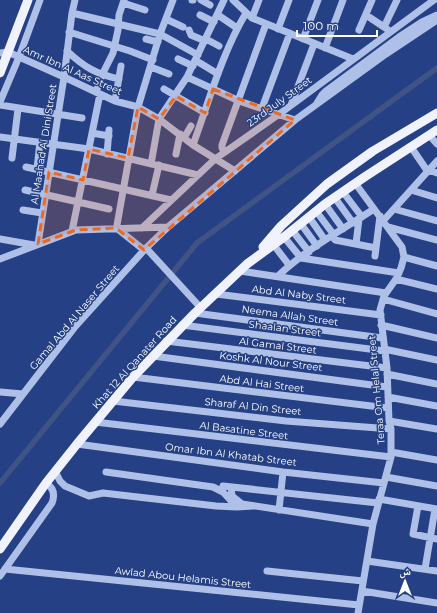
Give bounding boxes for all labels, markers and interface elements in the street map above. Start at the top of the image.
scale bar [297,12,377,38]
text: 100 m [303,18,339,33]
street label: Amr Ibn Al Aas Street [21,43,124,98]
street label: 23rd July Street [244,73,314,129]
street label: Al Maahad Al Dini Street [28,83,59,205]
street label: Gamal Abd Al Naser Street [27,262,122,372]
street label: Abd Al Naby Street [251,282,347,307]
street label: Neema Allah Street [241,302,339,329]
street label: Khat 12 Al Qanater Road [89,313,180,411]
street label: Shaalan Street [248,318,322,339]
street label: Al Gamal Street [238,334,318,357]
street label: Teraa Om Helal Street [365,335,388,445]
street label: Koshk Al Nour Street [219,349,323,374]
street label: Abd Al Hai Street [219,372,305,395]
street label: Sharaf Al Din Street [204,395,302,418]
street label: Al Basatine Street [199,419,289,442]
street label: Omar Ibn Al Khatab Street [164,440,297,469]
north arrow [385,561,425,601]
street label: Awlad Abou Helamis Street [114,564,252,591]
text: ش [399,564,411,579]

